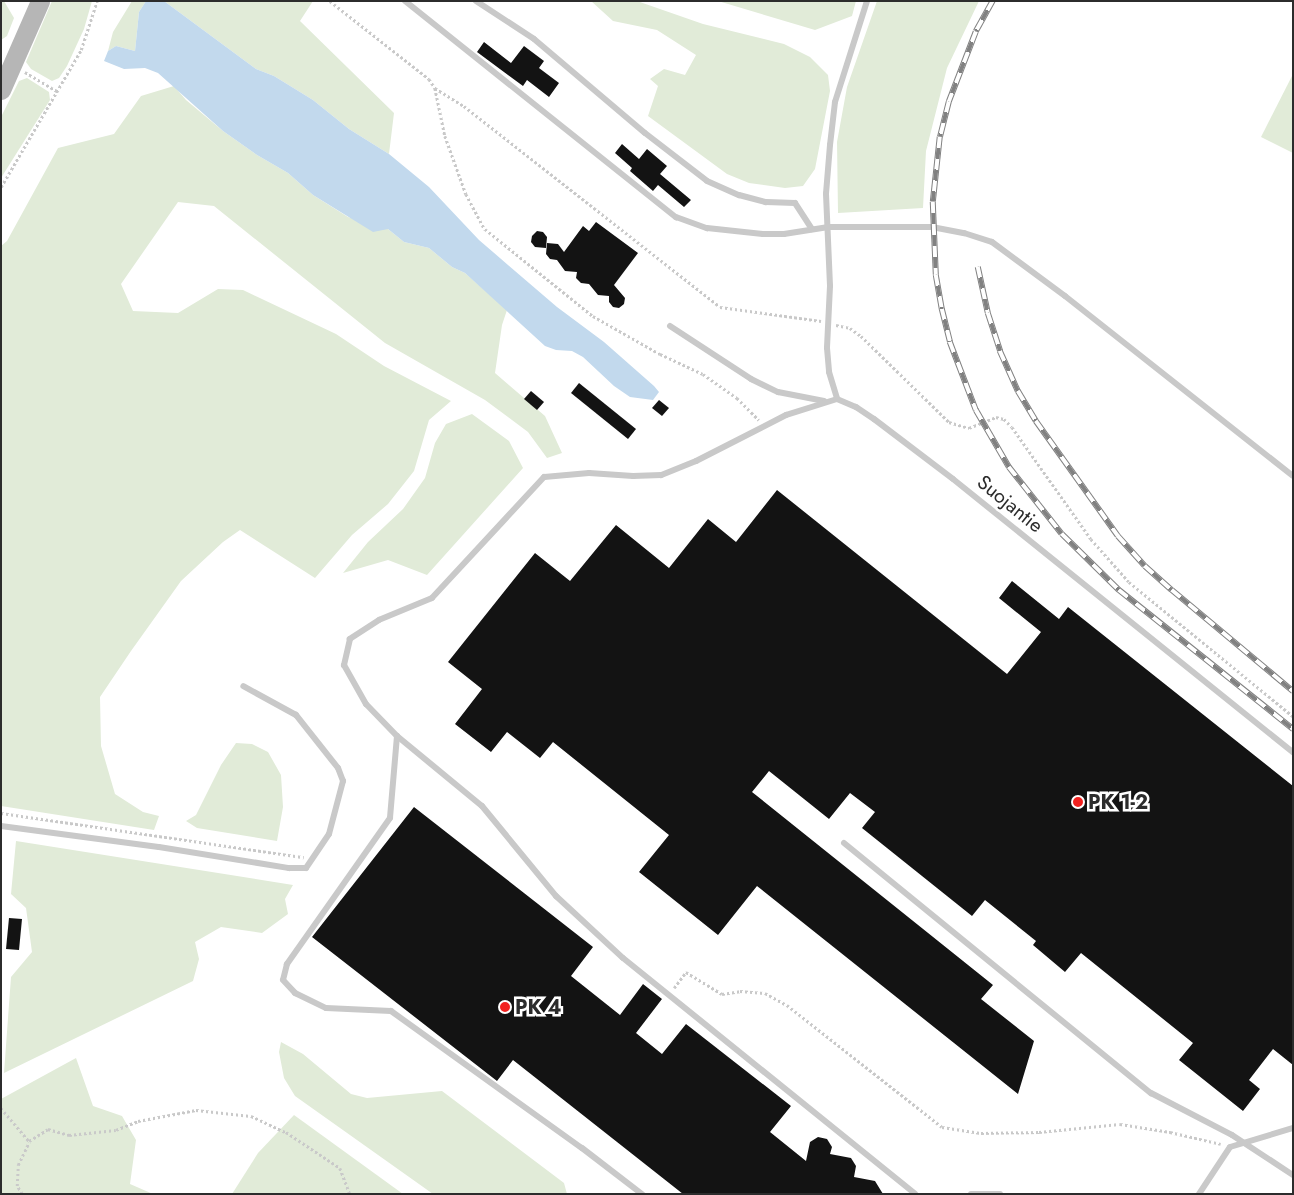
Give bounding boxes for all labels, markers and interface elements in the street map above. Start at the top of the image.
street label: Suojantie [972,470,1048,538]
place label: PK 1-2 [1088,790,1148,814]
marker: PK 1-2 [1072,796,1084,808]
place label: PK 4 [515,995,561,1019]
marker: PK 4 [499,1001,511,1013]

